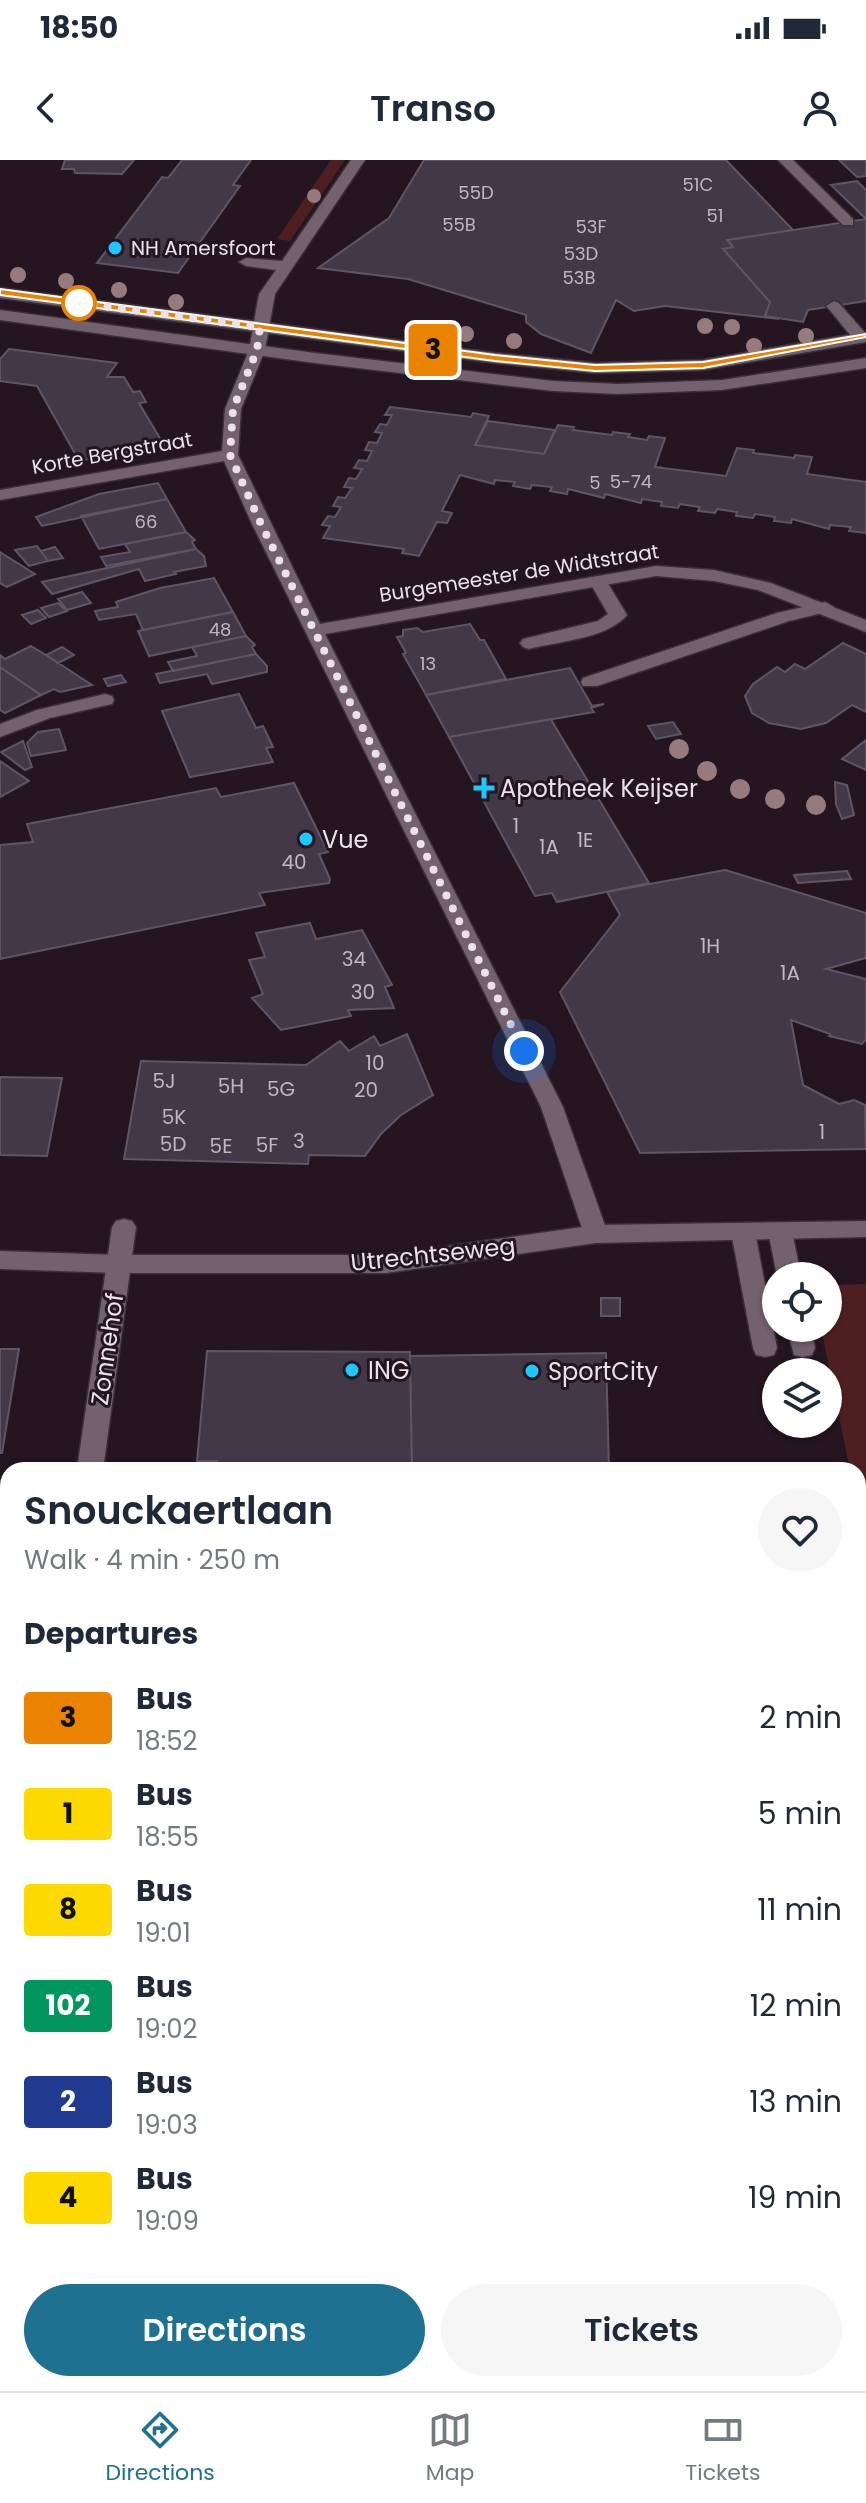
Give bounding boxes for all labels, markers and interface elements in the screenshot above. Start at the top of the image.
text: 18:50 [40,6,118,49]
text: Transo [370,83,496,134]
icon: back [24,86,68,130]
icon: person [798,86,842,130]
house number: 51C [683,172,713,197]
house number: 55D [458,180,494,205]
house number: 51 [706,203,724,228]
house number: 55B [442,212,476,237]
house number: 53F [576,214,606,239]
place label: NH Amersfoort [131,234,276,262]
marker: NH Amersfoort [106,239,124,257]
house number: 53D [564,241,598,266]
house number: 53B [563,265,595,290]
unlabelled marker [62,286,96,320]
line badge: 3 [407,324,459,376]
text: 3 [425,330,441,369]
street label: Korte Bergstraat [30,425,194,481]
house number: 5-74 [610,469,652,494]
house number: 5 [589,470,601,495]
house number: 66 [135,509,157,534]
street label: Burgemeester de Widtstraat [377,537,661,609]
house number: 48 [209,617,231,642]
house number: 13 [420,651,436,676]
place label: Apotheek Keijser [500,772,698,805]
marker: Apotheek Keijser [475,779,493,797]
house number: 1 [513,812,519,840]
place label: Vue [322,823,368,856]
house number: 1E [577,826,593,854]
marker: Vue [297,830,315,848]
house number: 1A [539,833,559,861]
house number: 40 [281,848,307,876]
house number: 1H [700,932,720,960]
house number: 34 [342,945,366,973]
house number: 1A [780,959,800,987]
house number: 30 [351,978,375,1006]
your location [504,1031,544,1071]
house number: 10 [366,1049,384,1077]
house number: 5J [152,1067,176,1095]
house number: 5H [218,1072,244,1100]
house number: 5G [267,1075,295,1103]
house number: 20 [354,1076,378,1104]
house number: 5K [162,1103,186,1131]
house number: 1 [819,1118,825,1146]
house number: 3 [293,1127,305,1155]
house number: 5D [160,1130,186,1158]
house number: 5F [256,1131,278,1159]
house number: 5E [210,1132,232,1160]
street label: Utrechtseweg [349,1229,517,1279]
map controls [762,1262,842,1438]
button: locate [762,1262,842,1342]
street label: Zonnehof [83,1291,131,1407]
place label: ING [368,1354,409,1387]
place label: SportCity [548,1355,659,1388]
button: layers [762,1358,842,1438]
marker: ING [343,1361,361,1379]
marker: SportCity [523,1362,541,1380]
text: Snouckaertlaan [24,1484,333,1537]
button: heart [758,1488,842,1572]
text: Walk · 4 min · 250 m [24,1542,280,1578]
text: Departures [24,1612,198,1655]
text: Bus [136,1677,193,1720]
text: 2 min [759,1696,842,1739]
text: 3 [60,1698,76,1737]
text: 18:52 [136,1723,198,1759]
text: Bus [136,1773,193,1816]
text: 5 min [758,1792,842,1835]
text: 1 [63,1794,73,1833]
text: 18:55 [136,1819,199,1855]
text: Bus [136,1869,193,1912]
text: 11 min [757,1888,842,1931]
text: 8 [59,1890,77,1929]
text: 19:01 [136,1915,191,1951]
text: Bus [136,1965,193,2008]
text: 12 min [750,1984,842,2027]
text: 102 [46,1986,90,2025]
text: 19:02 [136,2011,198,2047]
text: Bus [136,2061,193,2104]
text: 13 min [749,2080,842,2123]
text: 2 [60,2082,76,2121]
text: 19:03 [136,2107,198,2143]
text: Bus [136,2157,193,2200]
text: 19 min [748,2176,842,2219]
text: 4 [59,2178,77,2217]
text: 19:09 [136,2203,199,2239]
button: Directions [24,2284,425,2376]
button: Tickets [441,2284,842,2376]
tab: Directions [105,2408,215,2489]
tab: Map [426,2408,474,2489]
tab: Tickets [685,2408,760,2489]

